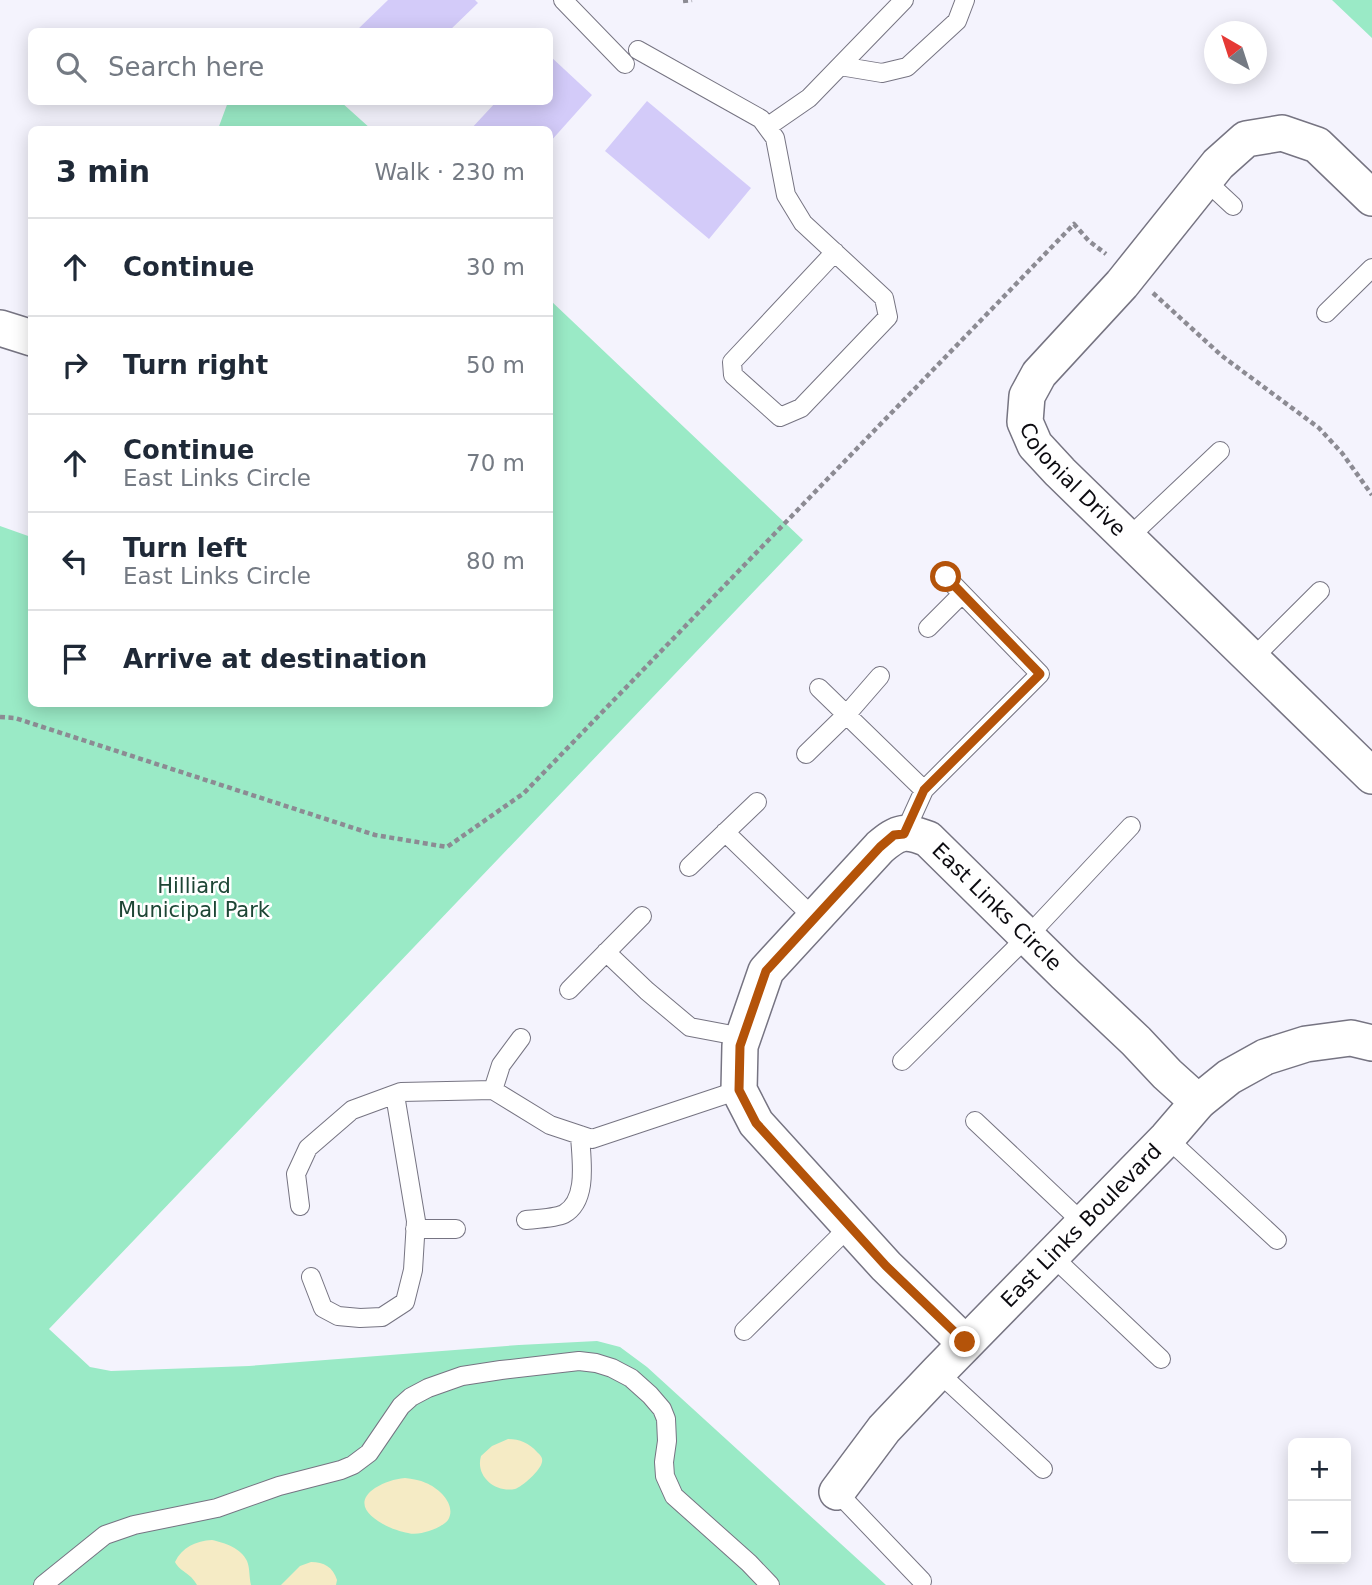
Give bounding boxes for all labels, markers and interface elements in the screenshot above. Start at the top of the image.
north arrow [1204,21,1267,84]
search box [28,28,553,105]
icon: search [52,48,90,86]
text: Search here [108,52,264,82]
text: 3 min [56,154,150,189]
text: Walk · 230 m [374,159,525,185]
icon: ahead [56,248,94,286]
text: Continue [123,252,254,282]
text: 30 m [466,254,525,280]
icon: right [56,346,94,384]
text: Turn right [123,350,268,380]
text: 50 m [466,352,525,378]
street label: Colonial Drive [1015,419,1131,541]
text: Continue [123,435,254,465]
icon: ahead [56,444,94,482]
text: 70 m [466,450,525,476]
text: East Links Circle [123,465,311,491]
text: Turn left [123,533,247,563]
icon: left [56,542,94,580]
text: 80 m [466,548,525,574]
route start [930,561,961,592]
text: East Links Circle [123,563,311,589]
icon: arrive [56,640,94,678]
text: Arrive at destination [123,644,427,674]
street label: East Links Circle [927,838,1066,976]
park label: Hilliard Municipal Park [118,874,271,922]
street label: East Links Boulevard [996,1139,1166,1312]
route end [949,1326,980,1357]
map controls [1288,1438,1351,1564]
button: + [1288,1438,1351,1501]
button: − [1288,1501,1351,1564]

